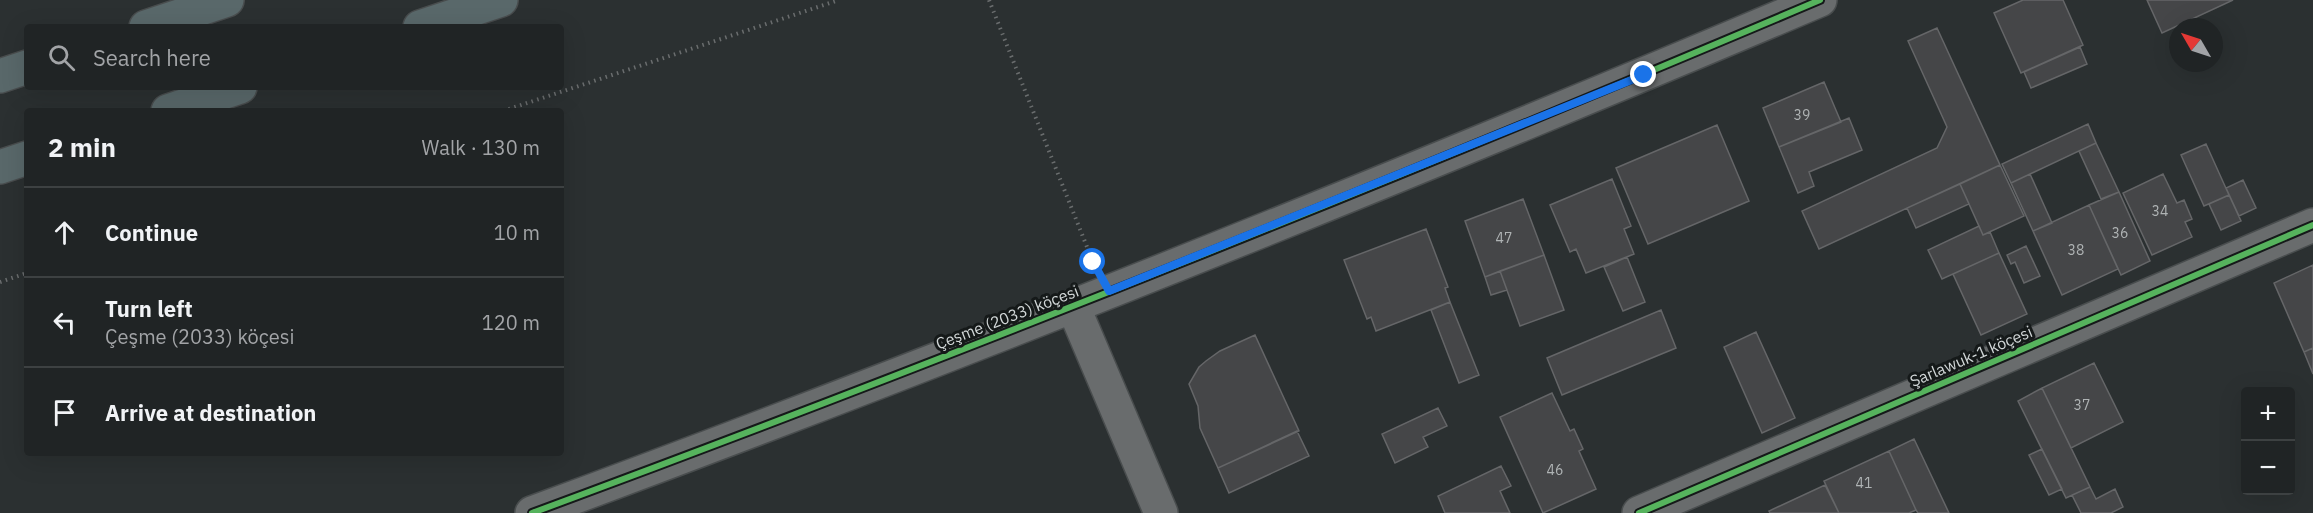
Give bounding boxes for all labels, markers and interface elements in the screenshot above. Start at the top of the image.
north arrow [2169,18,2223,72]
search box [24,24,564,90]
icon: search [45,41,78,74]
text: Search here [93,43,211,72]
route end [1630,61,1656,87]
house number: 39 [1794,106,1810,124]
text: 2 min [48,130,116,164]
text: Walk · 130 m [422,134,540,161]
house number: 34 [2152,202,2168,220]
icon: ahead [48,216,81,249]
text: Continue [105,218,198,247]
text: 10 m [494,219,540,246]
house number: 36 [2112,224,2128,242]
house number: 47 [1496,229,1512,247]
house number: 38 [2068,241,2084,259]
route start [1079,248,1105,274]
street label: Çeşme (2033) köçesi [933,281,1081,353]
text: Turn left [105,294,193,323]
icon: left [48,306,81,339]
text: 120 m [482,309,540,336]
street label: Şarlawuk-1 köçesi [1907,321,2035,391]
text: Çeşme (2033) köçesi [105,323,294,350]
map controls [2241,387,2295,495]
button: + [2241,387,2295,441]
icon: arrive [48,396,81,429]
house number: 37 [2074,396,2090,414]
text: Arrive at destination [105,398,316,427]
button: − [2241,441,2295,495]
house number: 46 [1547,461,1563,479]
house number: 41 [1856,474,1872,492]

